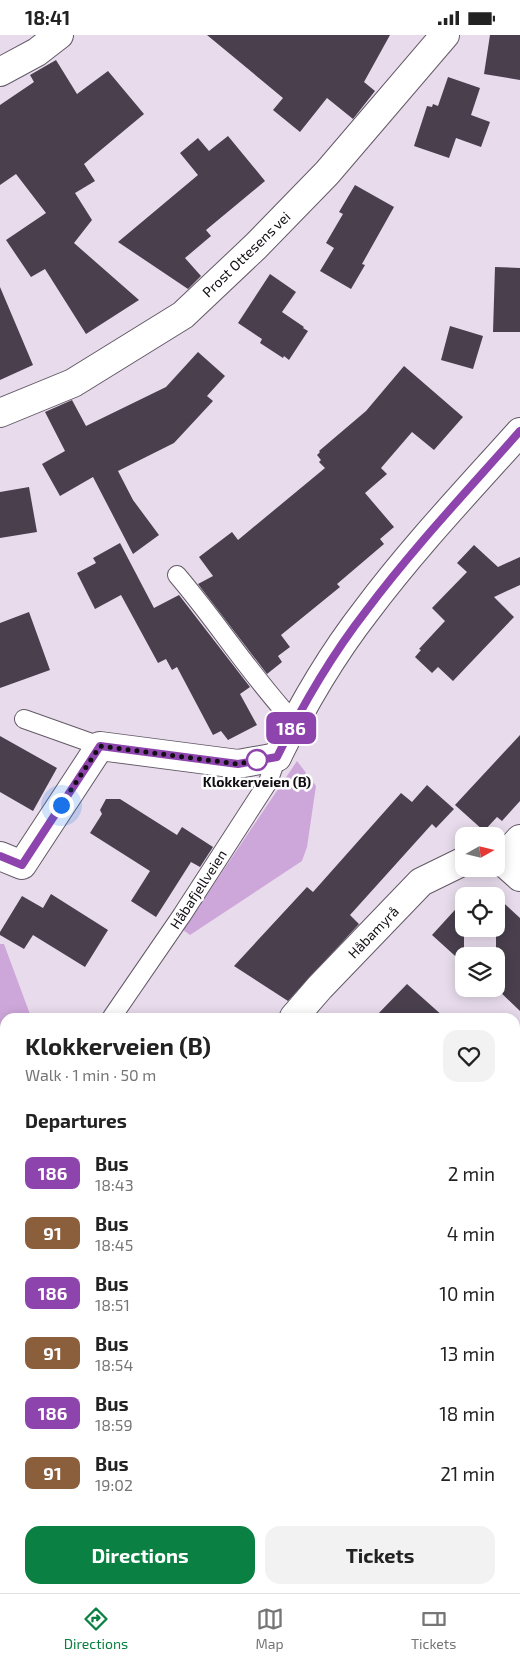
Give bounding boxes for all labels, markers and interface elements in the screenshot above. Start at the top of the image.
text: 18:41 [25,6,70,29]
street label: Prost Ottesens vei [198,208,294,300]
line badge: 186 [262,712,320,744]
text: 186 [276,717,306,739]
marker: Klokkerveien (B) [246,749,268,771]
place label: Klokkerveien (B) [203,773,311,790]
your location [49,793,74,818]
north arrow [455,827,505,877]
map controls [455,827,505,997]
street label: Håbafjellveien [166,846,230,932]
button: locate [455,887,505,937]
street label: Håbamyrå [344,902,402,962]
button: layers [455,947,505,997]
button: heart [443,1030,495,1082]
text: Klokkerveien (B) [25,1031,211,1060]
text: Walk · 1 min · 50 m [25,1065,156,1084]
text: Departures [25,1109,127,1132]
text: Bus [95,1152,129,1175]
text: 186 [38,1162,67,1184]
text: 2 min [448,1162,495,1185]
text: 18:43 [95,1175,134,1194]
text: Bus [95,1212,129,1235]
text: 91 [43,1222,62,1244]
text: 4 min [447,1222,495,1245]
text: 18:45 [95,1235,133,1254]
text: Bus [95,1272,129,1295]
text: 186 [38,1282,67,1304]
text: 10 min [439,1282,495,1305]
text: 18:51 [95,1295,130,1314]
text: Bus [95,1332,129,1355]
text: 91 [43,1342,62,1364]
text: 13 min [440,1342,495,1365]
text: 18:54 [95,1355,133,1374]
text: Bus [95,1392,129,1415]
text: 186 [38,1402,67,1424]
text: 18 min [439,1402,495,1425]
text: 18:59 [95,1415,133,1434]
text: Bus [95,1452,129,1475]
text: 91 [43,1462,62,1484]
text: 21 min [440,1462,495,1485]
text: 19:02 [95,1475,133,1494]
button: Directions [25,1526,255,1584]
button: Tickets [265,1526,495,1584]
tab: Directions [64,1605,128,1652]
tab: Map [256,1605,284,1652]
tab: Tickets [411,1605,456,1652]

